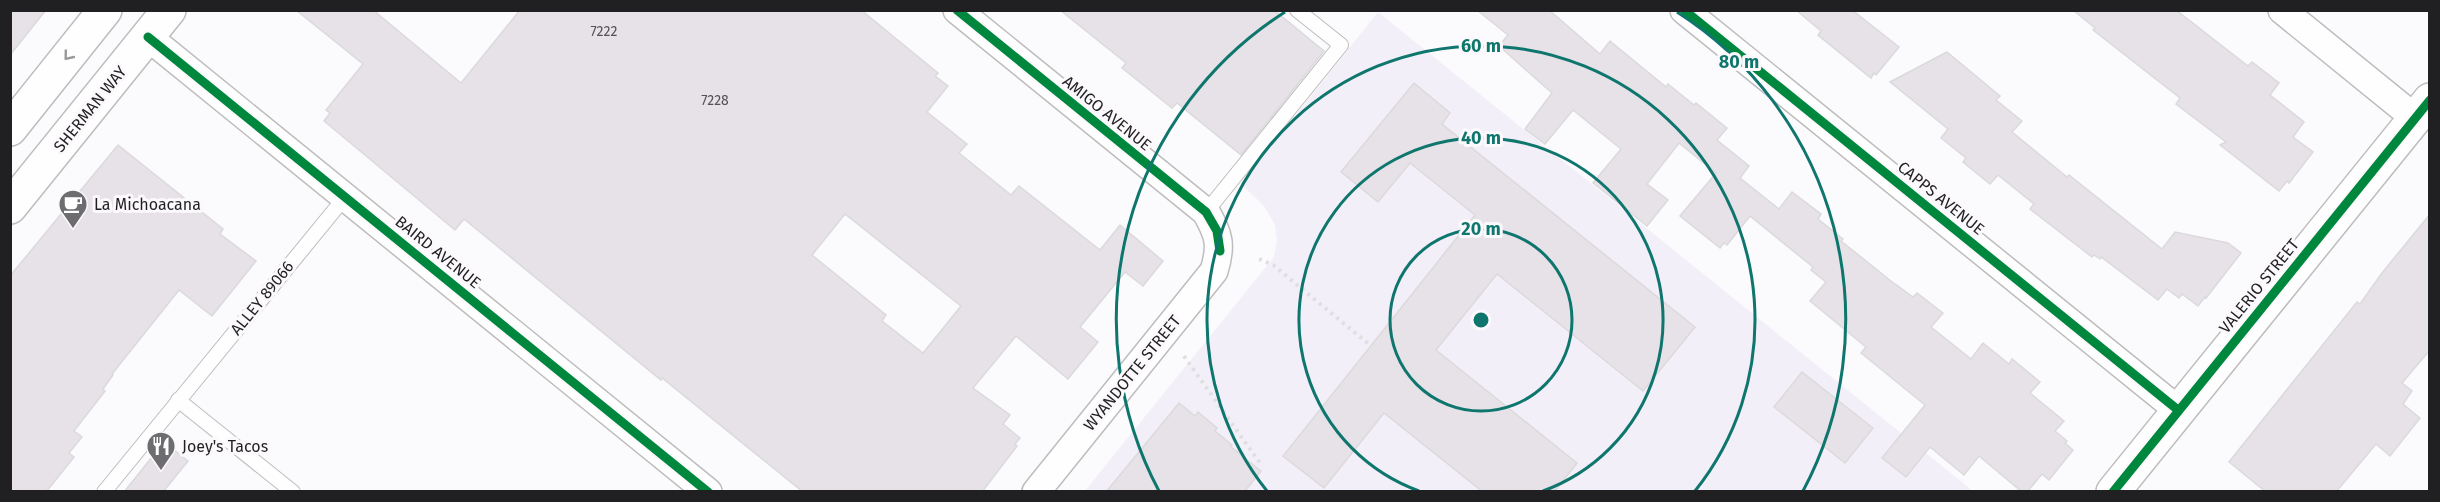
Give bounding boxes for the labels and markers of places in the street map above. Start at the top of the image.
cafe icon: La Michoacana [57,188,89,230]
place label: La Michoacana [94,195,201,214]
centre of rings [1471,310,1491,330]
restaurant icon: Joey's Tacos [145,430,177,472]
place label: Joey's Tacos [182,437,268,456]

